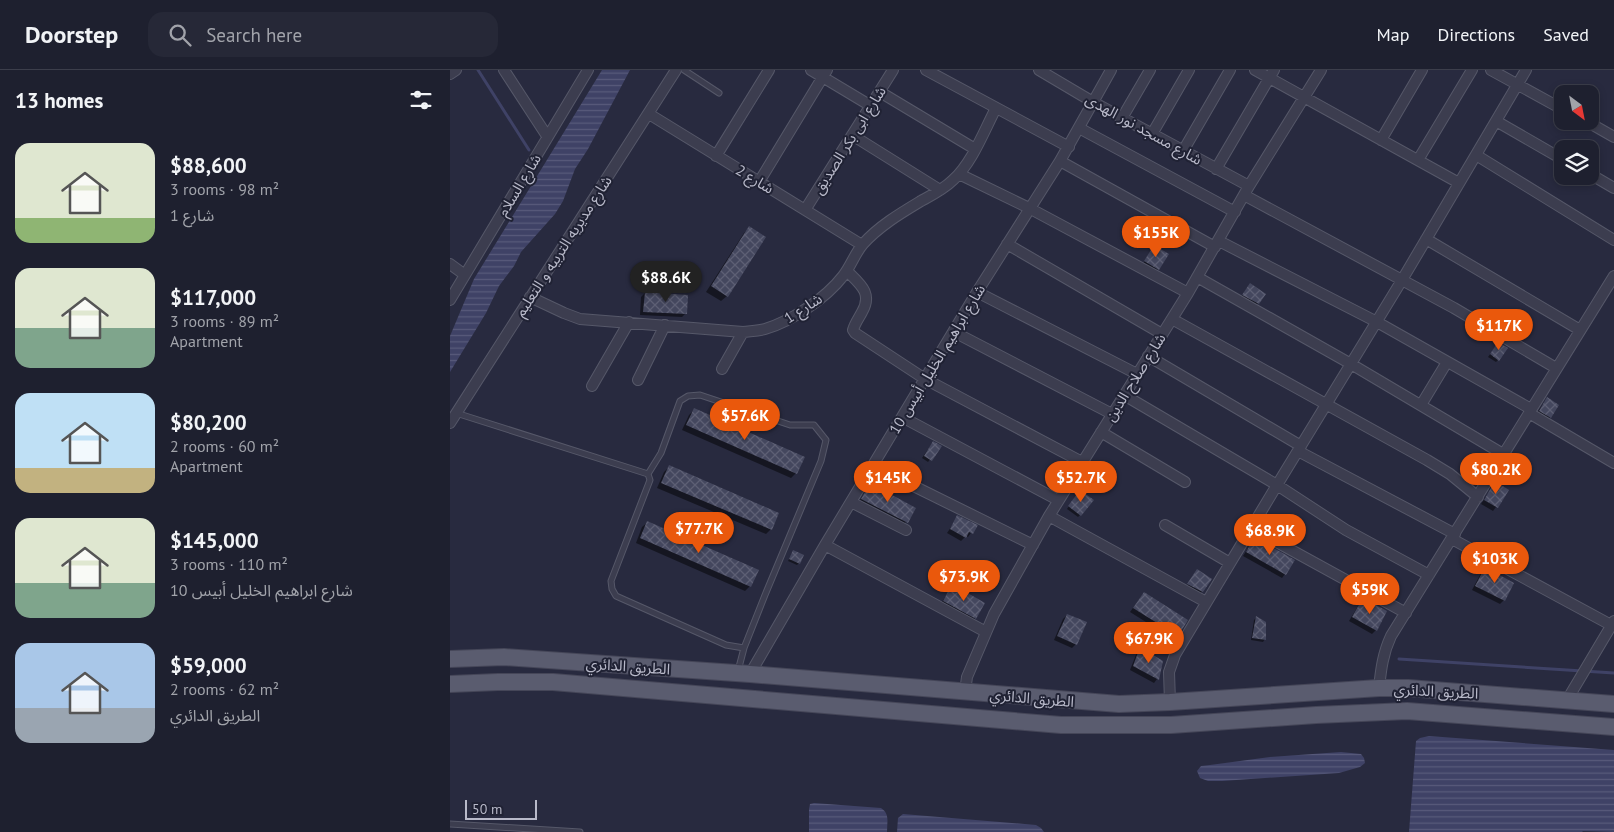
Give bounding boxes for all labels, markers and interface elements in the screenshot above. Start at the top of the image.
search box [148,12,498,57]
text: Doorstep [25,19,118,50]
icon: search [166,21,194,49]
text: Search here [206,23,302,47]
text: Map [1377,23,1409,46]
text: Directions [1437,23,1515,46]
text: Saved [1543,23,1589,46]
street label: شارع ابى بكر الصديق [808,82,893,199]
north arrow [1554,85,1599,130]
map controls [1554,85,1599,185]
icon: filters [407,86,435,114]
text: 13 homes [15,87,103,114]
street label: شارع مسجد نور الهدى [1081,89,1206,172]
button: layers [1554,140,1599,185]
street label: شارع السلام [493,150,548,221]
text: $88,600 [170,152,247,179]
street label: شارع 2 [731,160,778,201]
icon: home [55,163,115,223]
street label: شارع مديريه التربيه و التعليم [510,172,618,322]
text: 3 rooms · 98 m² [170,179,279,199]
text: شارع 1 [170,205,214,225]
pin: $155K [1121,216,1191,258]
text: $155K [1133,222,1179,242]
pin: $88.6K [625,260,707,303]
text: $88.6K [641,267,691,287]
street label: شارع ابراهيم الخليل أبيس 10 [885,281,992,439]
text: $117,000 [170,284,256,311]
icon: home [55,288,115,348]
street label: شارع 1 [780,289,827,330]
pin: $117K [1464,308,1534,351]
text: 3 rooms · 89 m² [170,311,279,331]
text: $117K [1476,315,1522,335]
street label: شارع صلاح الدين [1100,329,1172,426]
text: Apartment [170,331,243,351]
pin: $57.6K [704,398,786,441]
text: $57.6K [721,405,769,425]
text: $80,200 [170,409,247,436]
icon: home [55,413,115,473]
text: 2 rooms · 60 m² [170,436,279,456]
pin: $80.2K [1455,452,1537,495]
text: Apartment [170,456,243,476]
text: $80.2K [1471,459,1521,479]
pin: $145K [853,460,923,503]
pin: $52.7K [1040,460,1122,503]
text: $145K [865,467,911,487]
text: $52.7K [1056,467,1106,487]
pin: $77.7K [658,512,740,554]
pin: $68.9K [1229,514,1311,556]
text: $77.7K [675,518,723,538]
text: $68.9K [1245,520,1295,540]
text: $145,000 [170,527,259,554]
icon: home [55,538,115,598]
pin: $103K [1460,542,1530,584]
text: $103K [1472,548,1518,568]
text: 3 rooms · 110 m² [170,554,288,574]
pin: $73.9K [923,560,1005,602]
text: $73.9K [939,566,989,586]
pin: $59K [1340,572,1400,615]
text: $59K [1351,579,1389,599]
text: شارع ابراهيم الخليل أبيس 10 [170,580,353,600]
pin: $67.9K [1108,622,1190,664]
text: $67.9K [1125,628,1173,648]
text: $59,000 [170,652,247,679]
street label: الطريق الدائري [585,654,671,681]
icon: home [55,663,115,723]
text: 2 rooms · 62 m² [170,679,279,699]
street label: الطريق الدائري [1393,679,1479,705]
street label: الطريق الدائري [989,685,1075,714]
text: الطريق الدائري [170,705,260,725]
scale bar [465,797,538,820]
text: 50 m [472,800,502,818]

